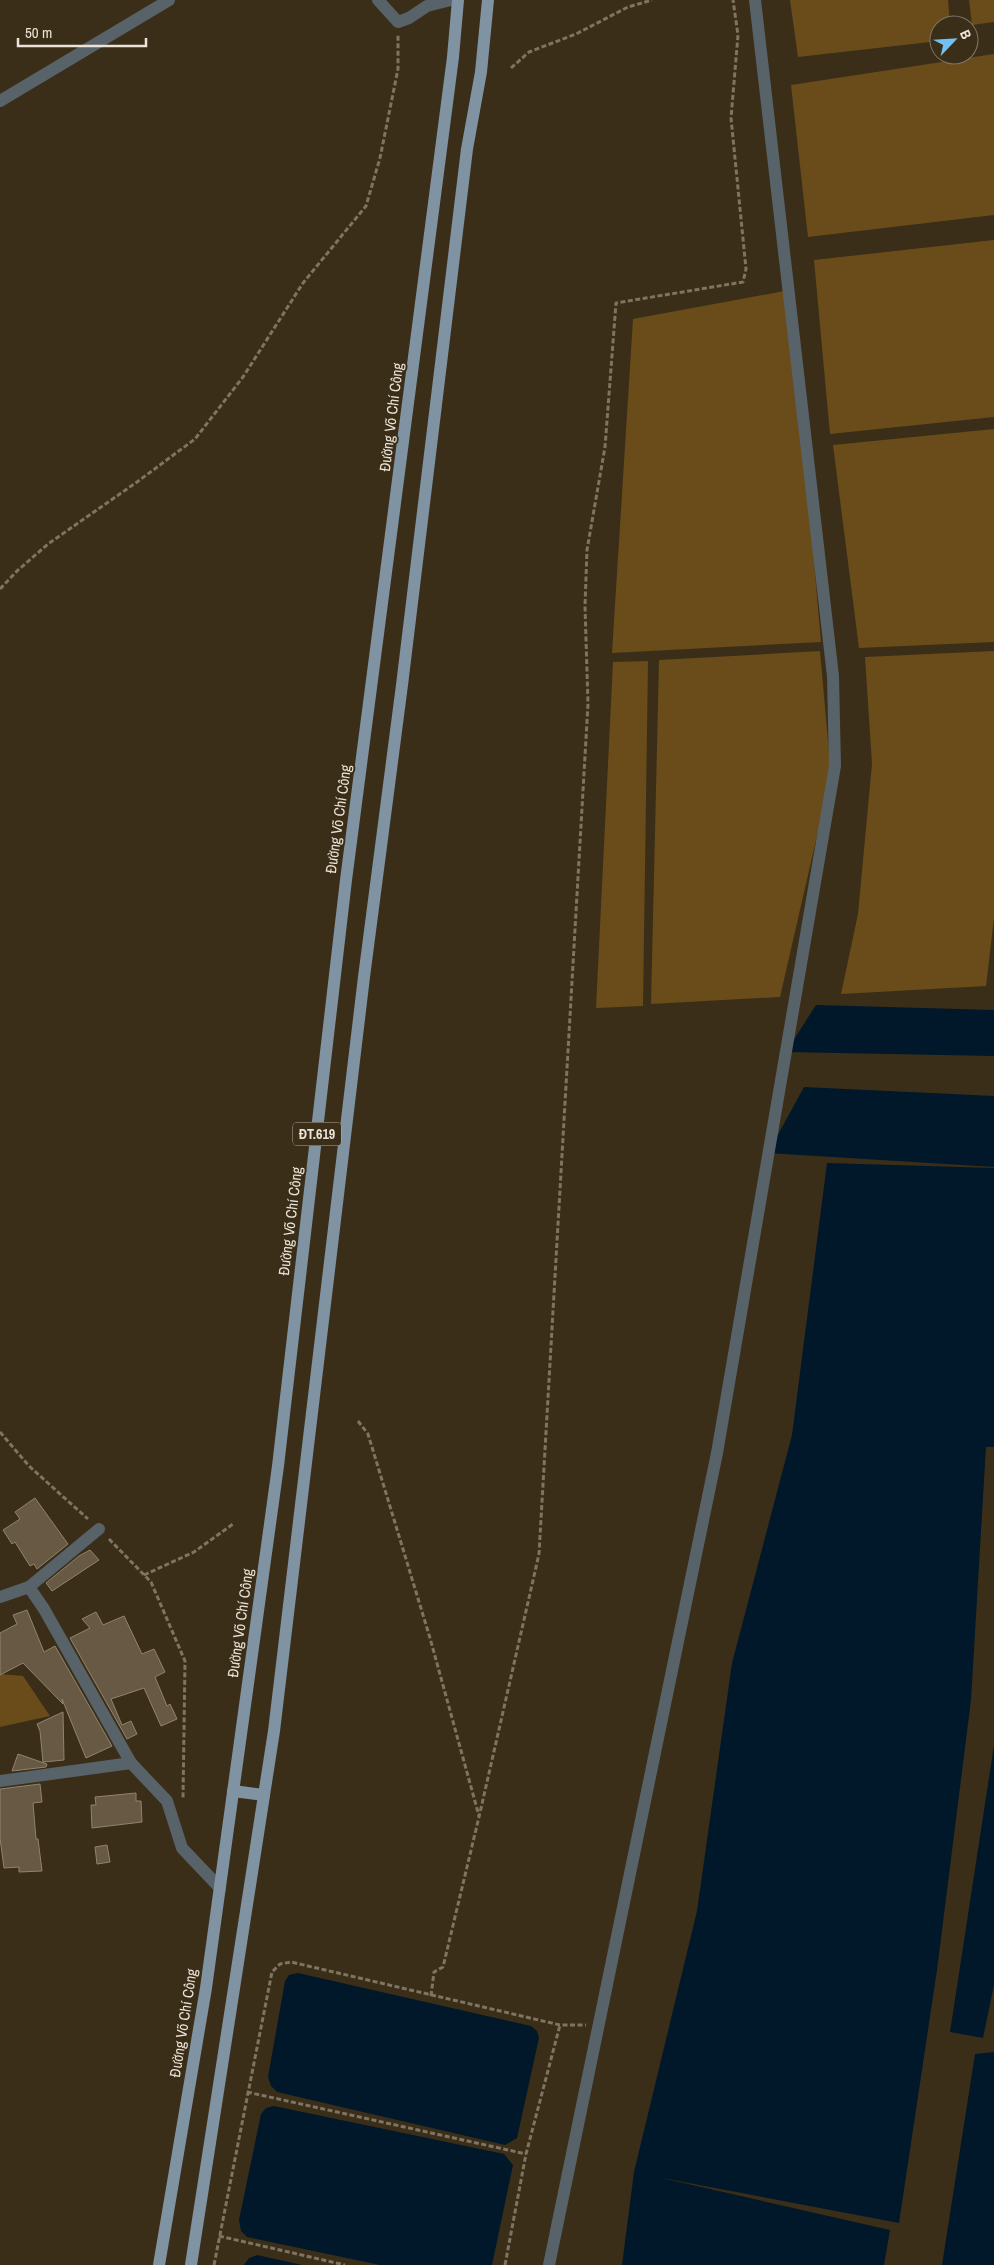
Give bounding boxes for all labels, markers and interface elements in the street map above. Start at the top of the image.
scale bar [18,15,145,47]
north arrow [929,15,979,65]
text: 50 m [25,22,52,43]
text: B [956,27,976,42]
street label: Đường Võ Chí Công [374,361,408,473]
street label: Đường Võ Chí Công [320,763,356,875]
road number: ĐT.619 [293,1122,341,1146]
street label: Đường Võ Chí Công [273,1165,307,1277]
street label: Đường Võ Chí Công [222,1567,258,1679]
street label: Đường Võ Chí Công [164,1967,202,2079]

